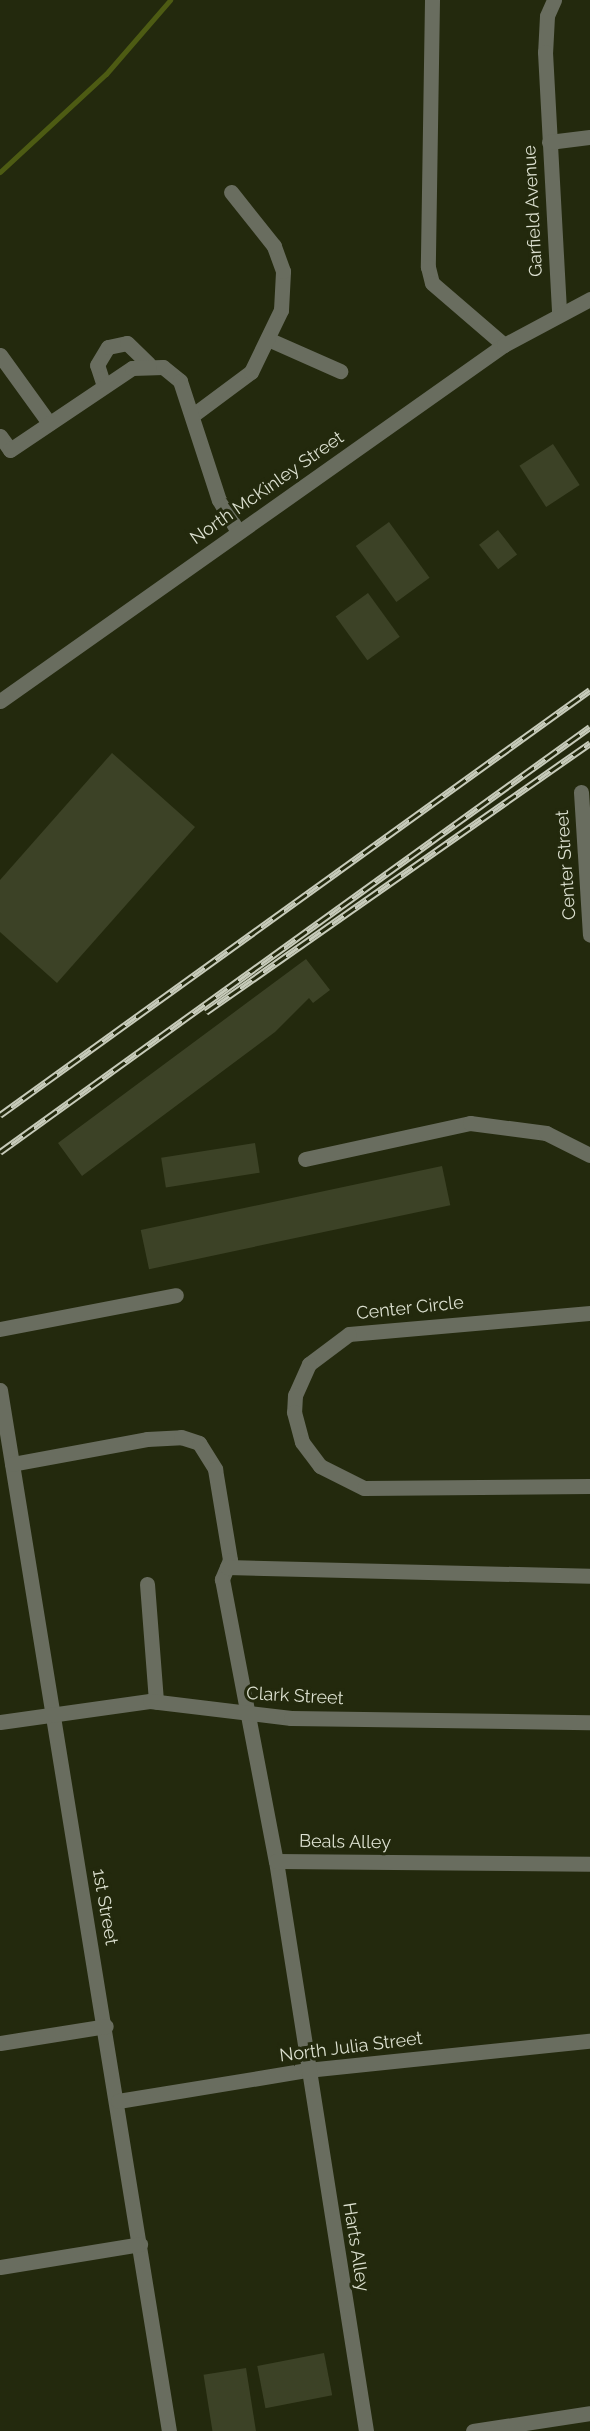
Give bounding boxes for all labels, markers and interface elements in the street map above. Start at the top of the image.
street label: Garfield Avenue [519,144,547,278]
street label: North McKinley Street [186,427,348,549]
street label: Center Street [551,809,581,921]
street label: Center Circle [355,1292,465,1324]
street label: Clark Street [246,1683,344,1709]
street label: Beals Alley [299,1830,391,1854]
street label: 1st Street [88,1867,122,1947]
street label: North Julia Street [278,2027,424,2067]
street label: Harts Alley [338,2201,374,2293]

